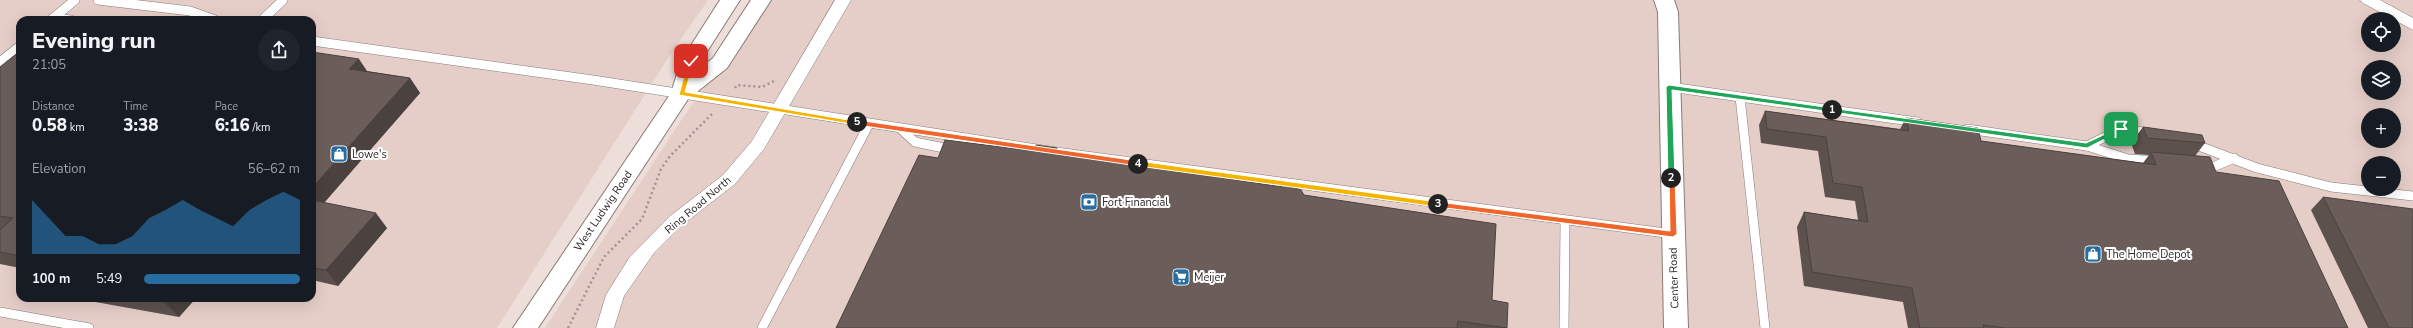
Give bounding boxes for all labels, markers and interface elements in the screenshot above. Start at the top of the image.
map controls [2361,12,2401,196]
button: locate [2361,12,2401,52]
text: Evening run [32,26,156,56]
button: share [258,29,300,71]
pin [674,44,708,78]
icon: check [680,50,702,72]
text: 21:05 [32,56,66,74]
button: layers [2361,60,2401,100]
text: Distance [32,99,75,114]
text: Time [123,99,148,114]
text: Pace [215,99,238,114]
pin: 1 [1822,100,1842,120]
text: 1 [1829,102,1835,117]
button: + [2361,108,2401,148]
pin: 5 [847,112,867,132]
pin [2104,112,2138,146]
text: 0.58 [32,114,67,137]
text: 3:38 [123,114,158,137]
text: 6:16 [215,114,250,137]
text: 5 [854,114,860,129]
icon: arrive [2110,118,2132,140]
text: km [67,120,85,135]
text: /km [250,120,271,135]
shop icon: Lowe's [329,144,349,164]
place label: Lowe's [352,147,387,162]
pin: 4 [1128,154,1148,174]
text: 4 [1135,156,1141,171]
button: − [2361,156,2401,196]
text: Elevation [32,160,86,178]
text: 56–62 m [248,160,300,178]
street label: West Ludwig Road [570,168,636,254]
pin: 2 [1661,168,1681,188]
text: 2 [1668,170,1674,185]
street label: Ring Road North [662,173,734,237]
bank icon: Fort Financial [1079,192,1099,212]
pin: 3 [1428,194,1448,214]
place label: Fort Financial [1102,195,1169,210]
text: 3 [1435,196,1441,211]
shop icon: The Home Depot [2083,244,2103,264]
street label: Center Road [1665,247,1683,309]
place label: The Home Depot [2106,247,2191,262]
supermarket icon: Meijer [1171,267,1191,287]
text: 100 m [32,270,70,288]
text: 5:49 [96,270,122,288]
place label: Meijer [1194,270,1224,285]

